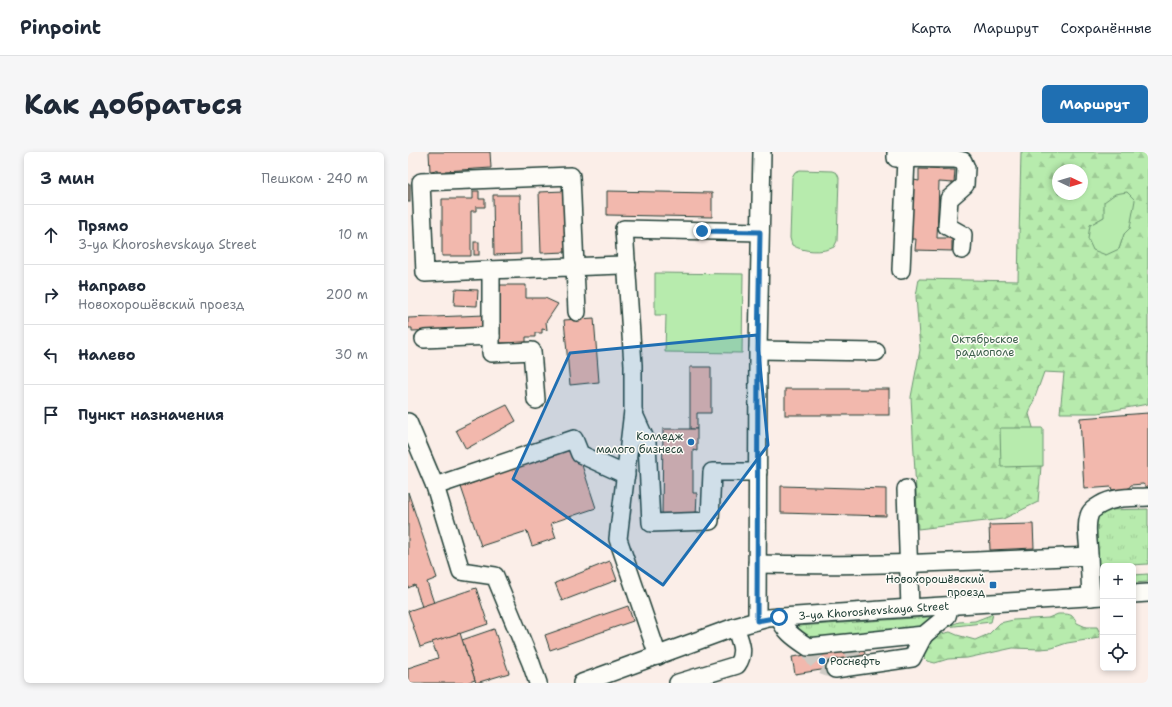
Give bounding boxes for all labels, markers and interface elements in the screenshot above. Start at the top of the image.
text: Pinpoint [20,15,101,40]
text: Карта [911,19,951,37]
text: Маршрут [973,19,1039,37]
text: Сохранённые [1061,19,1152,37]
text: Как добраться [24,85,243,123]
button: Маршрут [1042,85,1148,123]
north arrow [1052,164,1088,200]
text: 3 мин [40,167,95,189]
text: Пешком · 240 m [262,170,368,187]
text: Прямо [78,216,128,236]
route end [693,222,711,240]
icon: ahead [40,224,62,246]
text: 10 m [338,226,368,243]
text: 3-ya Khoroshevskaya Street [78,236,257,253]
text: Направо [78,276,146,296]
icon: right [40,284,62,306]
text: 200 m [326,286,368,303]
text: Новохорошёвский проезд [78,296,244,313]
park label: Октябрьское радиополе [951,332,1019,360]
icon: left [40,344,62,366]
text: Налево [78,345,136,365]
text: 30 m [334,346,368,363]
icon: arrive [40,404,62,426]
text: Пункт назначения [78,405,224,425]
place label: Колледж малого бизнеса [596,429,684,457]
marker: Колледж малого бизнеса [686,437,696,447]
map controls [1100,563,1136,671]
button: + [1100,563,1136,599]
place label: Новохорошёвский проезд [886,572,985,600]
marker: Новохорошёвский проезд [988,580,998,590]
street label: 3-ya Khoroshevskaya Street [798,598,950,623]
button: − [1100,599,1136,635]
route start [770,608,788,626]
button: locate [1100,635,1136,671]
place label: Роснефть [830,654,881,669]
marker: Роснефть [817,656,827,666]

